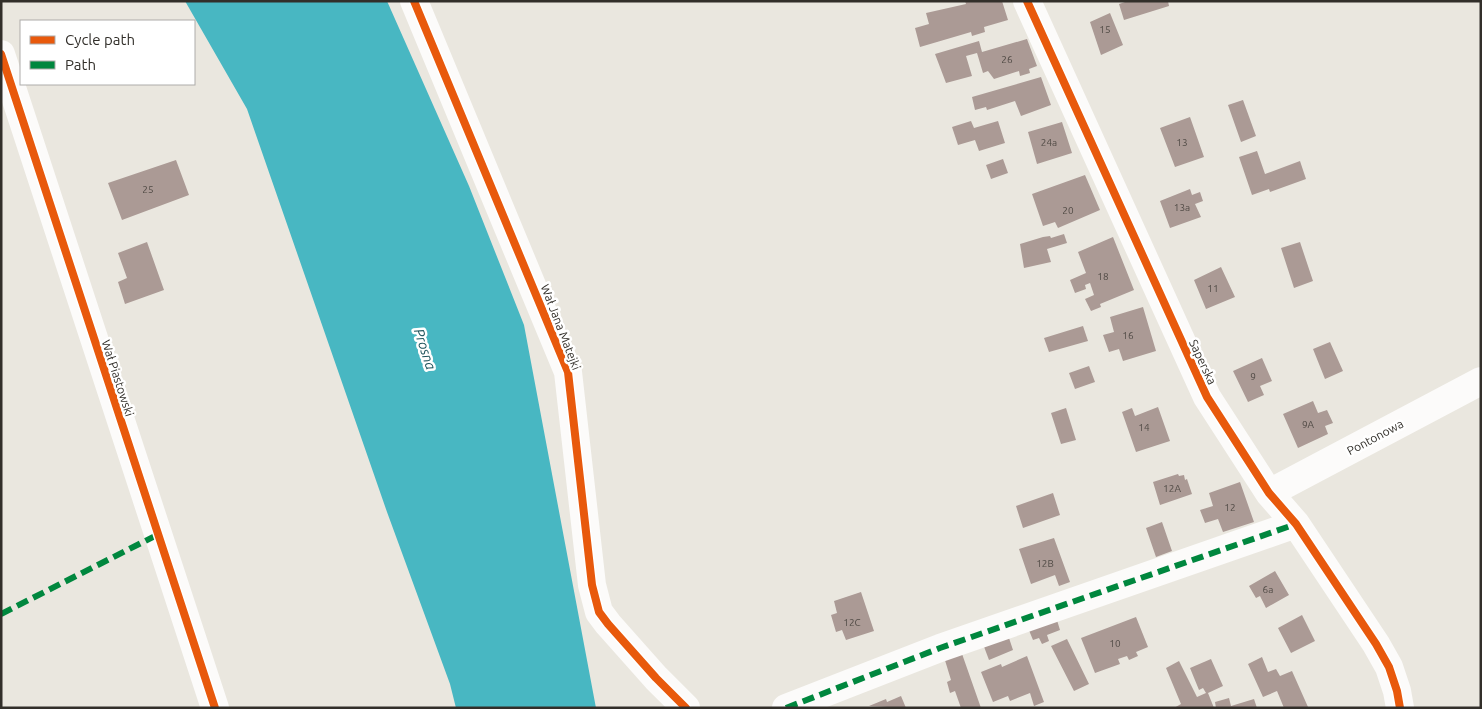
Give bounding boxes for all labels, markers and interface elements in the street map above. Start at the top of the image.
legend [20,20,195,85]
house number: 15 [1099,24,1111,35]
text: Cycle path [65,31,135,48]
house number: 26 [1001,54,1013,65]
text: Path [65,56,96,73]
house number: 24a [1041,137,1057,148]
house number: 13 [1176,137,1188,148]
house number: 25 [142,184,154,195]
house number: 13a [1174,202,1190,213]
house number: 20 [1062,205,1074,216]
house number: 18 [1097,271,1109,282]
street label: Wał Jana Matejki [539,282,583,372]
house number: 11 [1207,283,1219,294]
water label: Prosna [411,326,439,372]
house number: 16 [1122,330,1134,341]
street label: Saperska [1187,337,1219,387]
street label: Wał Piastowski [100,338,137,418]
house number: 9 [1250,371,1256,382]
street label: Pontonowa [1345,417,1405,457]
house number: 9A [1302,419,1315,430]
house number: 14 [1138,422,1150,433]
house number: 12A [1163,483,1181,494]
house number: 12 [1224,502,1236,513]
house number: 12B [1036,558,1054,569]
house number: 6a [1263,584,1273,595]
house number: 12C [843,617,861,628]
house number: 10 [1109,638,1121,649]

